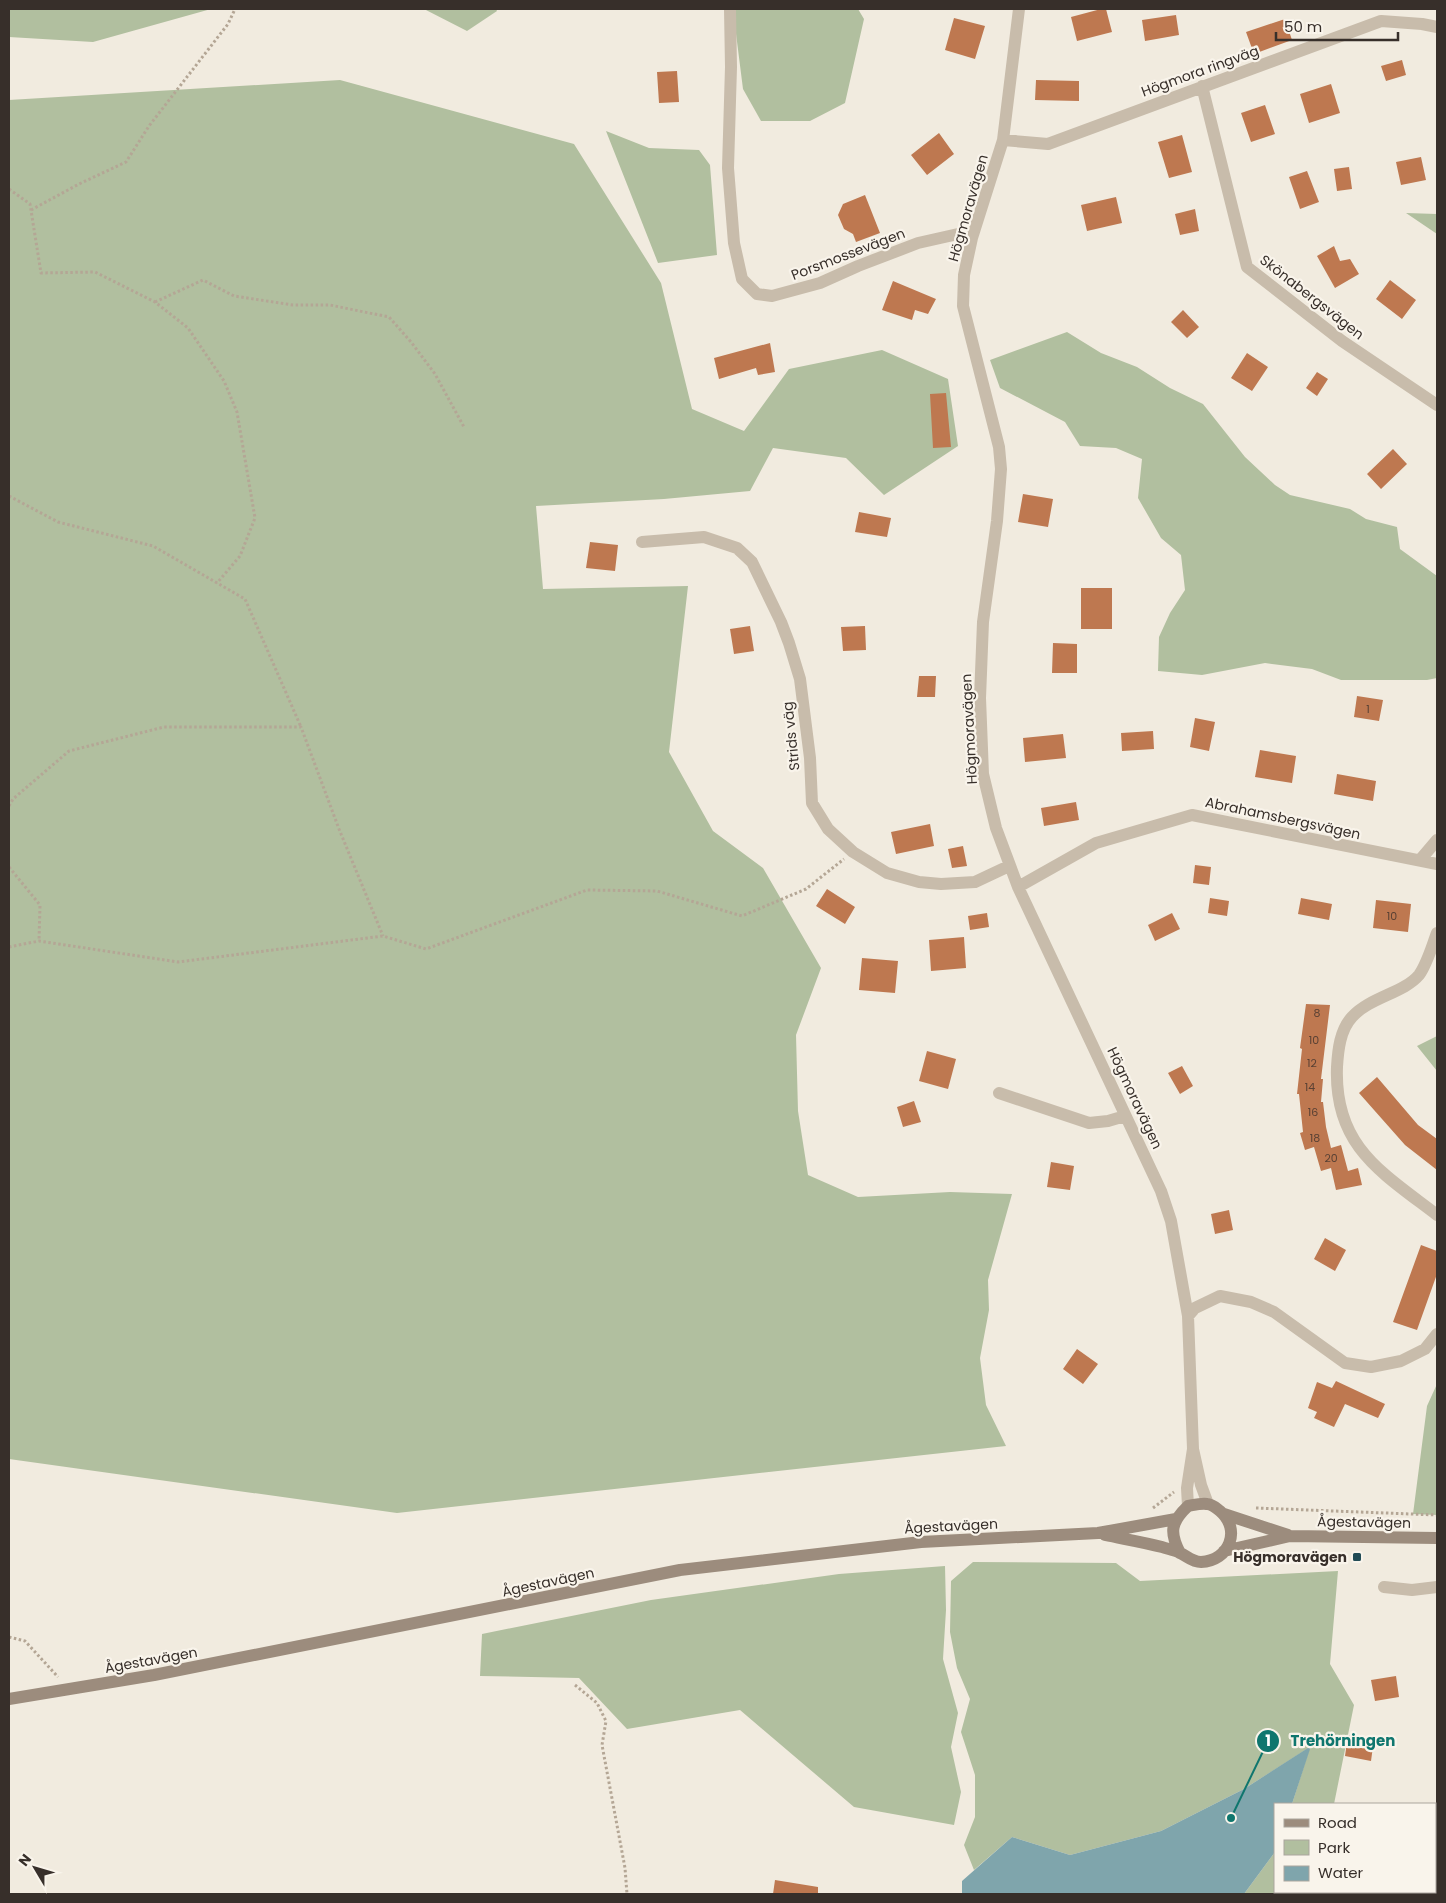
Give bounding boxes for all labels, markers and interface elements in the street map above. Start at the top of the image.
scale bar [1276,10,1398,42]
text: 50 m [1284,16,1322,37]
street label: Högmora ringväg [1138,40,1262,102]
street label: Högmoravägen [943,152,993,264]
street label: Porsmossevägen [788,223,908,285]
street label: Skönabergsvägen [1256,250,1368,344]
street label: Högmoravägen [956,673,982,785]
street label: Strids väg [777,701,805,771]
house number: 1 [1366,701,1370,717]
street label: Abrahamsbergsvägen [1203,792,1363,844]
house number: 10 [1387,908,1397,924]
house number: 8 [1314,1005,1321,1021]
house number: 10 [1309,1032,1319,1048]
street label: Högmoravägen [1103,1044,1167,1152]
house number: 12 [1307,1055,1317,1071]
house number: 14 [1305,1079,1315,1095]
house number: 16 [1308,1104,1318,1120]
house number: 18 [1310,1130,1320,1146]
house number: 20 [1324,1150,1338,1166]
street label: Ågestavägen [1317,1511,1411,1533]
street label: Ågestavägen [904,1514,998,1538]
place label: Högmoravägen [1233,1547,1347,1567]
marker: Högmoravägen [1351,1551,1363,1563]
street label: Ågestavägen [500,1562,596,1602]
street label: Ågestavägen [103,1642,199,1678]
callout: Trehörningen [1256,1726,1405,1756]
text: 1 [1265,1730,1271,1751]
text: Trehörningen [1291,1730,1395,1751]
legend [1274,1803,1436,1893]
text: Road [1318,1812,1357,1833]
text: Park [1318,1837,1350,1858]
north arrow [10,1843,60,1893]
text: N [14,1850,36,1870]
text: Water [1318,1862,1364,1883]

